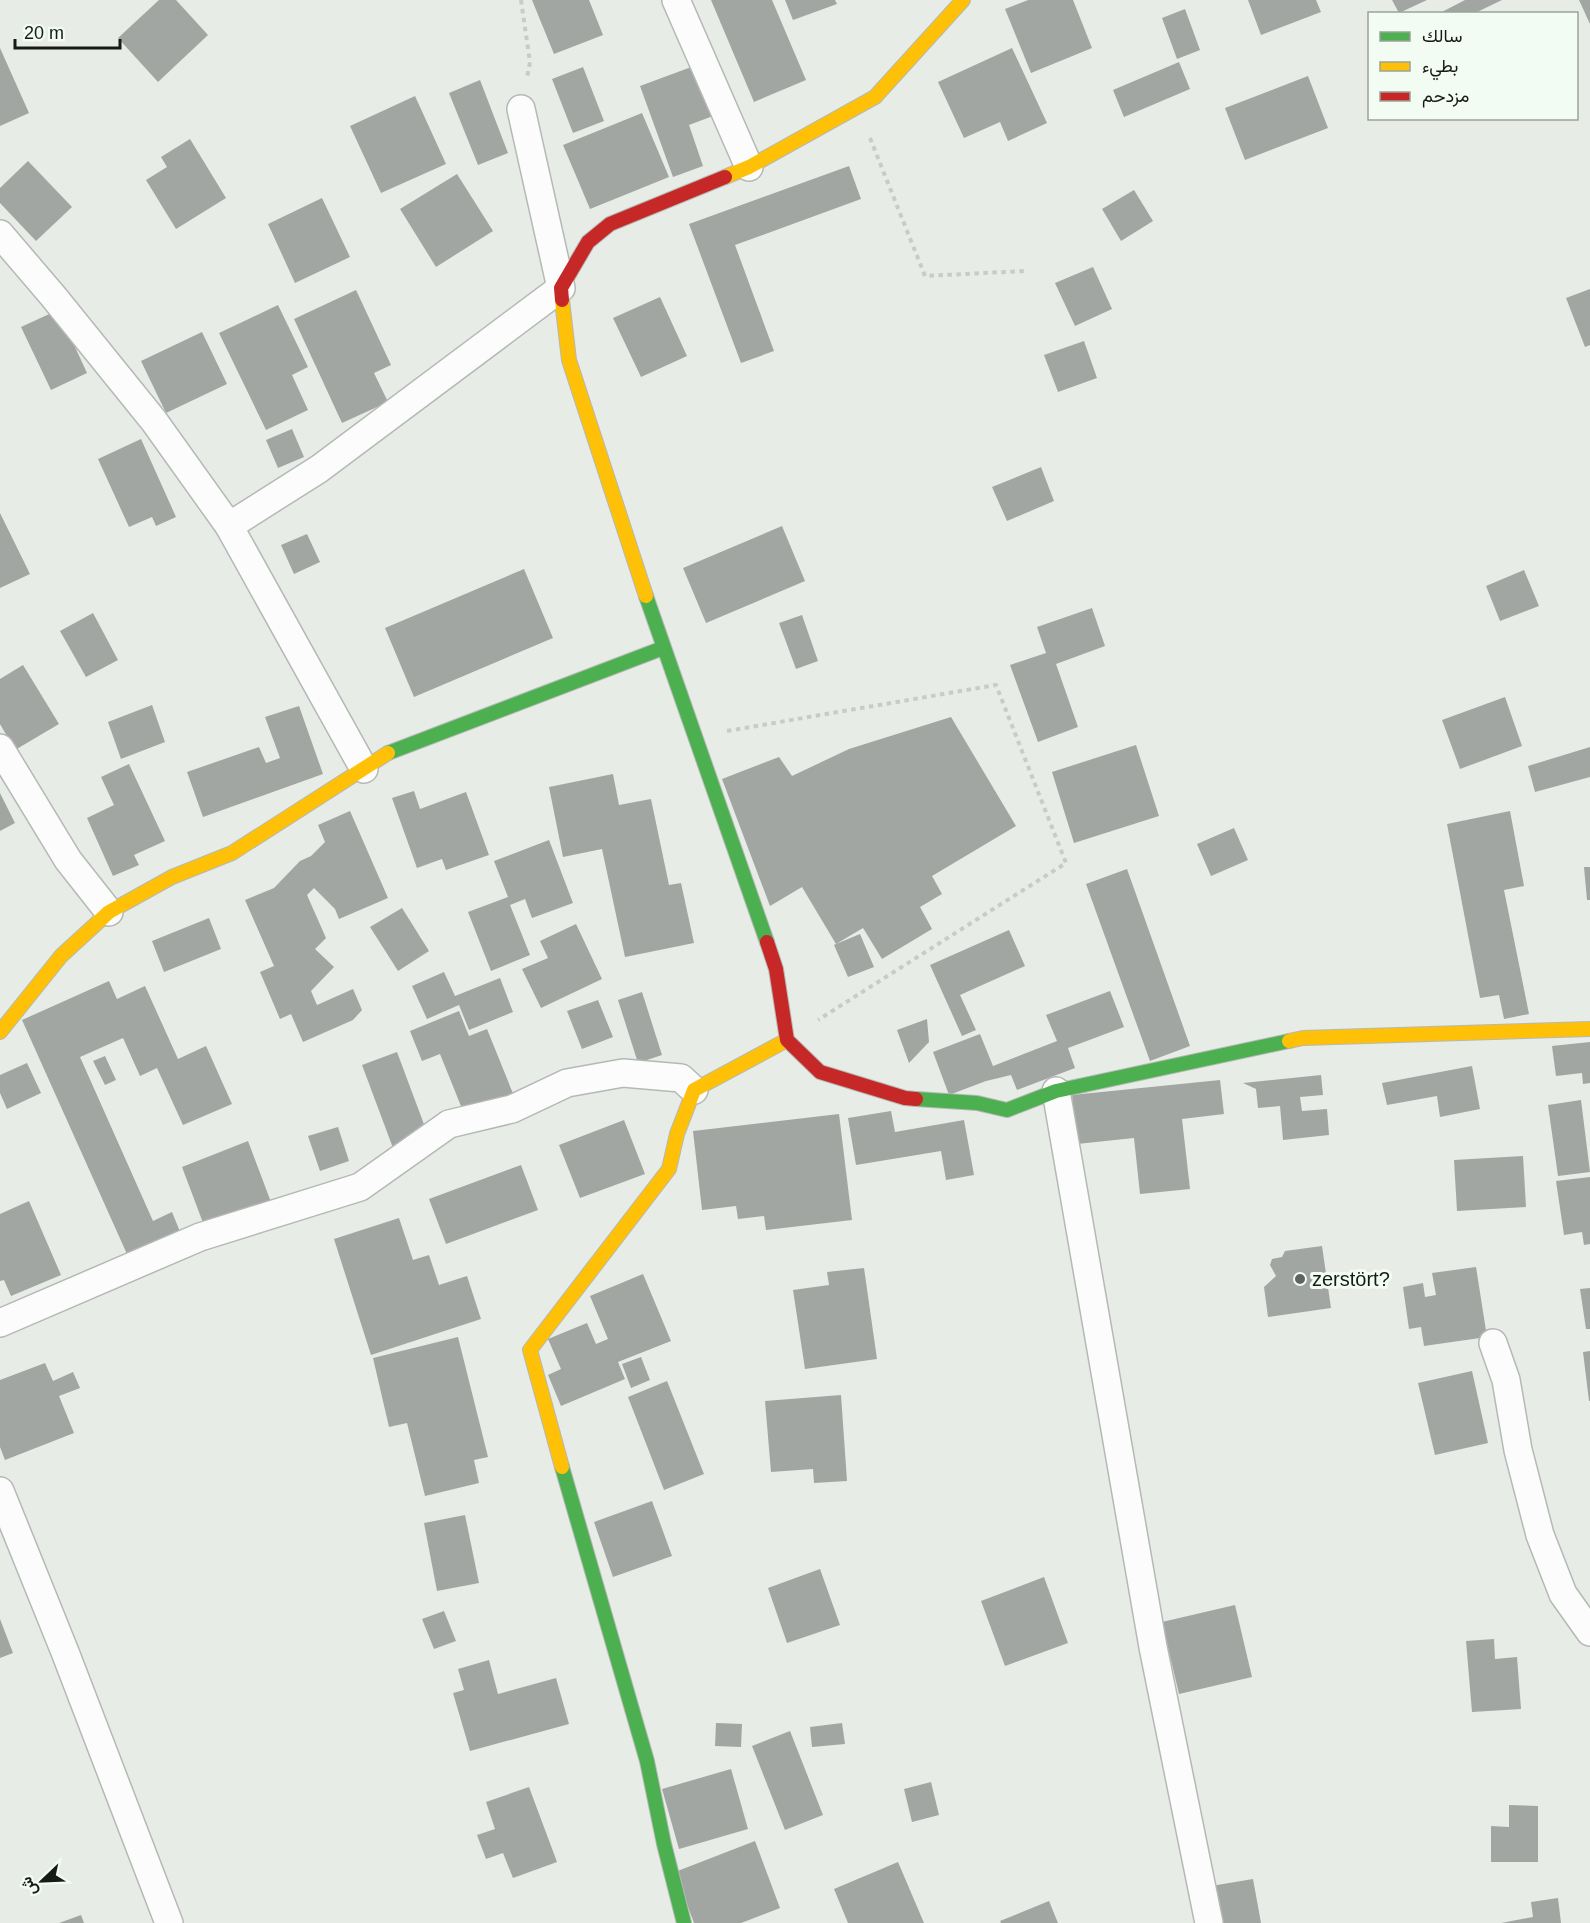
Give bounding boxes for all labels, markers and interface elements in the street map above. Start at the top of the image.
scale bar [15,12,120,50]
legend [1368,12,1578,120]
text: 20 m [24,23,64,43]
text: سالك [1422,26,1462,46]
text: بطيء [1422,56,1458,81]
text: مزدحم [1422,86,1469,108]
place label: zerstört? [1312,1268,1390,1290]
marker: zerstört? [1293,1272,1307,1286]
north arrow [12,1851,72,1911]
text: ش [17,1874,41,1899]

